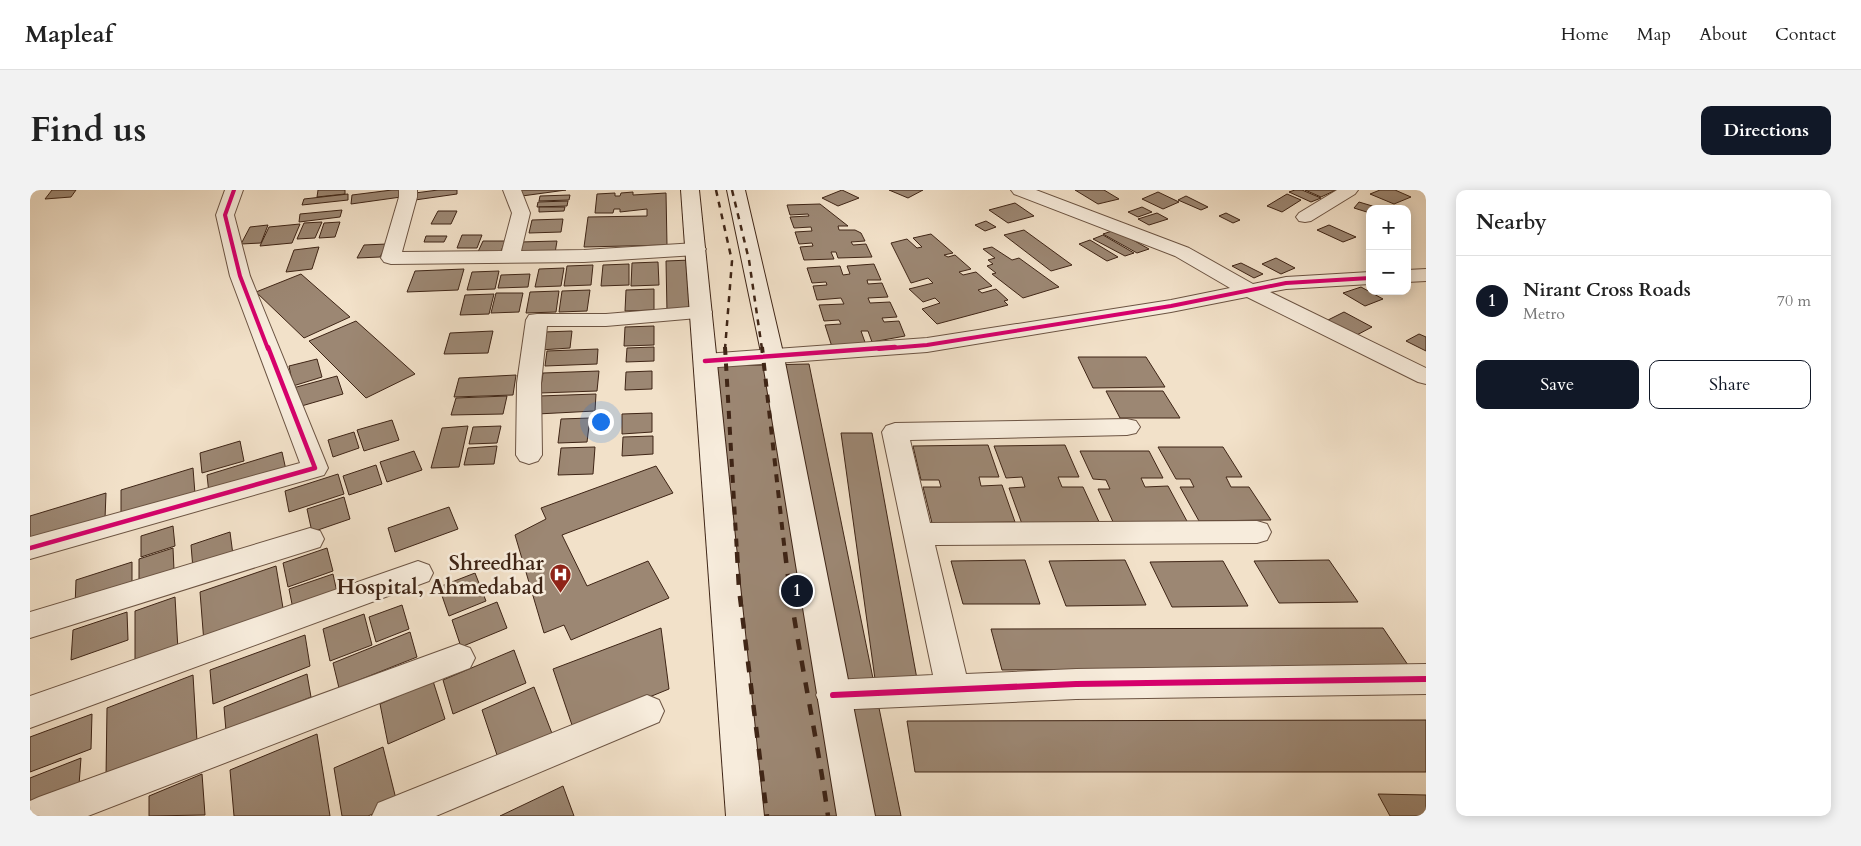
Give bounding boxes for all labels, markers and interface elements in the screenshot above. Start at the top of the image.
text: Mapleaf [25,18,113,51]
text: Home [1561,22,1609,47]
text: Map [1637,22,1671,47]
text: About [1699,22,1747,47]
text: Contact [1775,22,1836,47]
text: Find us [30,106,146,154]
button: Directions [1701,106,1831,155]
map controls [1366,205,1411,295]
button: + [1366,205,1411,250]
text: Nearby [1476,208,1547,237]
button: − [1366,250,1411,295]
text: Nirant Cross Roads [1523,277,1691,303]
text: 1 [1488,290,1496,312]
text: 70 m [1777,290,1811,312]
text: Metro [1523,303,1565,325]
button: Save [1476,360,1639,409]
button: Share [1649,360,1811,409]
your location [588,409,614,435]
place label: Shreedhar Hospital, Ahmedabad [337,549,545,602]
hospital icon: Shreedhar Hospital, Ahmedabad [548,563,572,594]
pin: 1 [781,572,813,610]

